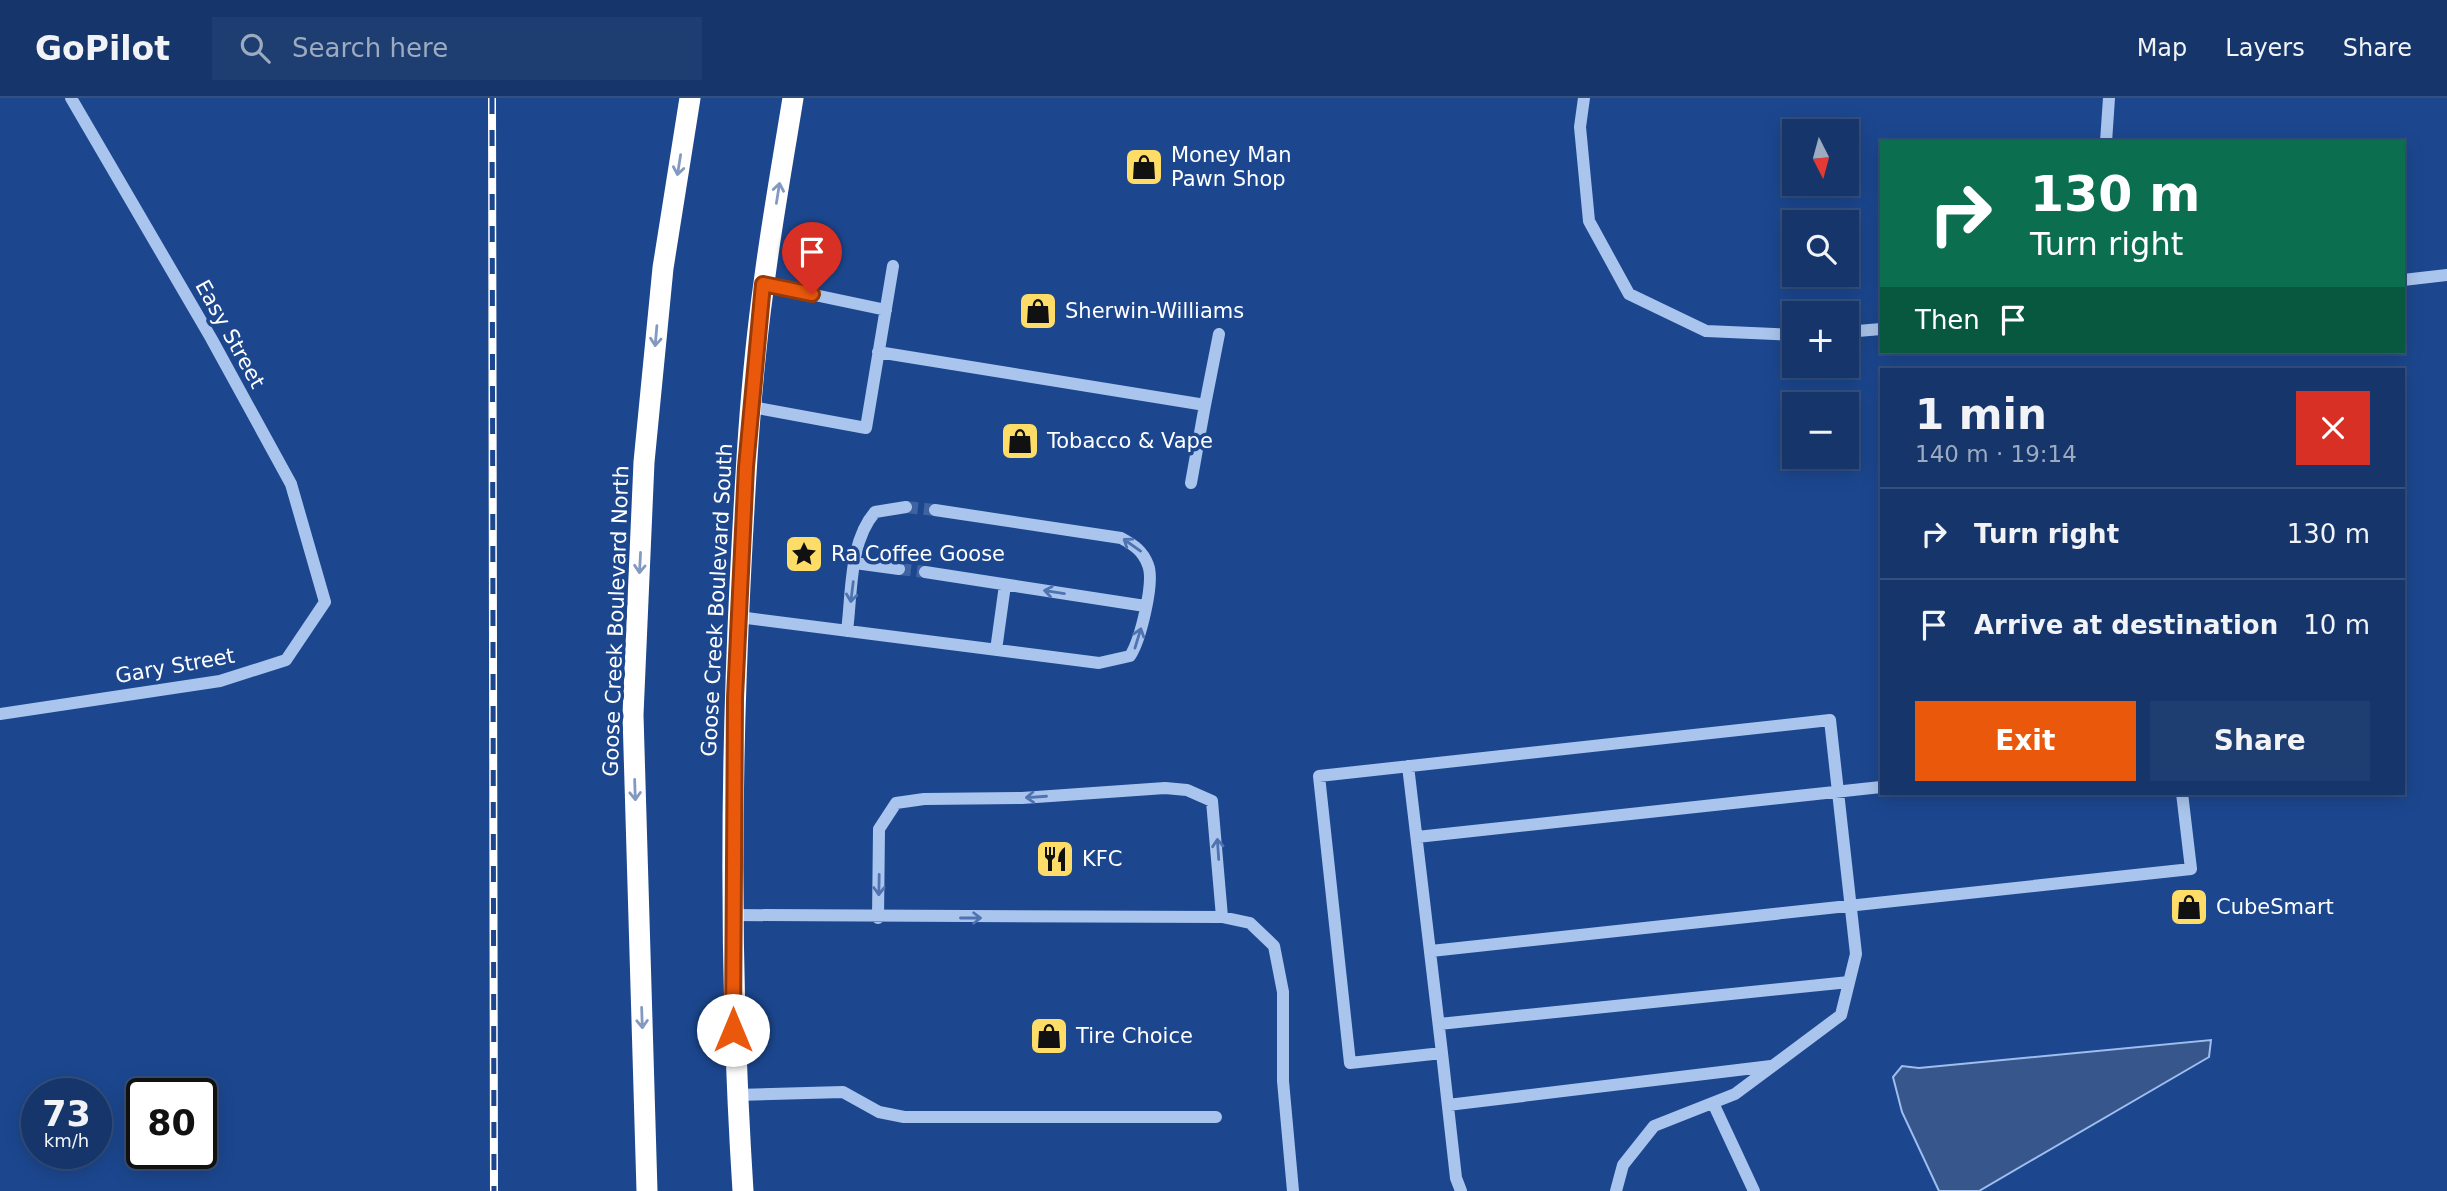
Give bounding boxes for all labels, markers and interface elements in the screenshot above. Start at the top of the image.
search box [212,17,702,80]
text: GoPilot [35,29,170,68]
icon: search [236,29,274,67]
text: Search here [292,33,448,63]
text: Map [2137,34,2187,62]
text: Layers [2225,34,2305,62]
text: Share [2343,34,2412,62]
north arrow [1782,119,1858,196]
map controls [1782,119,1859,469]
place label: Money Man Pawn Shop [1171,143,1292,191]
shop icon: Money Man Pawn Shop [1123,146,1165,188]
one-way arrow [672,153,685,176]
text: 130 m [2030,166,2200,223]
icon: right [1915,168,2006,259]
one-way arrow [772,182,785,204]
button: search [1782,210,1859,287]
pin [782,222,842,294]
text: Turn right [2030,225,2183,263]
icon: arrive [793,233,831,271]
street label: Easy Street [190,276,270,392]
shop icon: Sherwin-Williams [1017,290,1059,332]
place label: Sherwin-Williams [1065,299,1244,323]
button: + [1782,301,1859,378]
icon: arrive [1994,301,2032,339]
text: Then [1915,305,1980,335]
one-way arrow [649,324,662,347]
text: 1 min [1915,390,2047,439]
button: close [2296,391,2370,465]
button: − [1782,392,1859,469]
shop icon: Tobacco & Vape [999,420,1041,462]
place label: Tobacco & Vape [1046,429,1213,453]
text: 140 m · 19:14 [1915,441,2077,467]
street label: Goose Creek Boulevard South [697,443,737,757]
street label: Goose Creek Boulevard North [599,465,633,777]
icon: right [1915,515,1953,553]
text: Turn right [1974,519,2119,549]
text: 130 m [2287,519,2370,549]
place icon: Ra Coffee Goose [783,533,825,575]
one-way arrow [1123,538,1142,552]
place label: Ra Coffee Goose [831,542,1005,566]
one-way arrow [634,551,647,574]
one-way arrow [845,580,858,603]
one-way arrow [1043,585,1066,598]
icon: arrive [1915,606,1953,644]
text: Arrive at destination [1974,610,2278,640]
text: 10 m [2303,610,2370,640]
one-way arrow [1132,628,1145,650]
street label: Gary Street [113,644,237,688]
button: Exit [1915,701,2136,781]
button: Share [2150,701,2370,781]
one-way arrow [629,779,642,802]
one-way arrow [1025,791,1047,804]
one-way arrow [1211,837,1224,860]
restaurant icon: KFC [1034,838,1076,880]
place label: KFC [1082,847,1123,871]
one-way arrow [872,874,885,897]
shop icon: CubeSmart [2168,886,2210,928]
place label: CubeSmart [2216,895,2334,919]
one-way arrow [959,911,982,924]
position arrow [696,993,770,1067]
one-way arrow [635,1006,648,1029]
shop icon: Tire Choice [1028,1015,1070,1057]
place label: Tire Choice [1075,1024,1193,1048]
speed limit sign: 80 [126,1078,217,1169]
text: 73 [42,1094,91,1134]
text: km/h [44,1130,89,1151]

